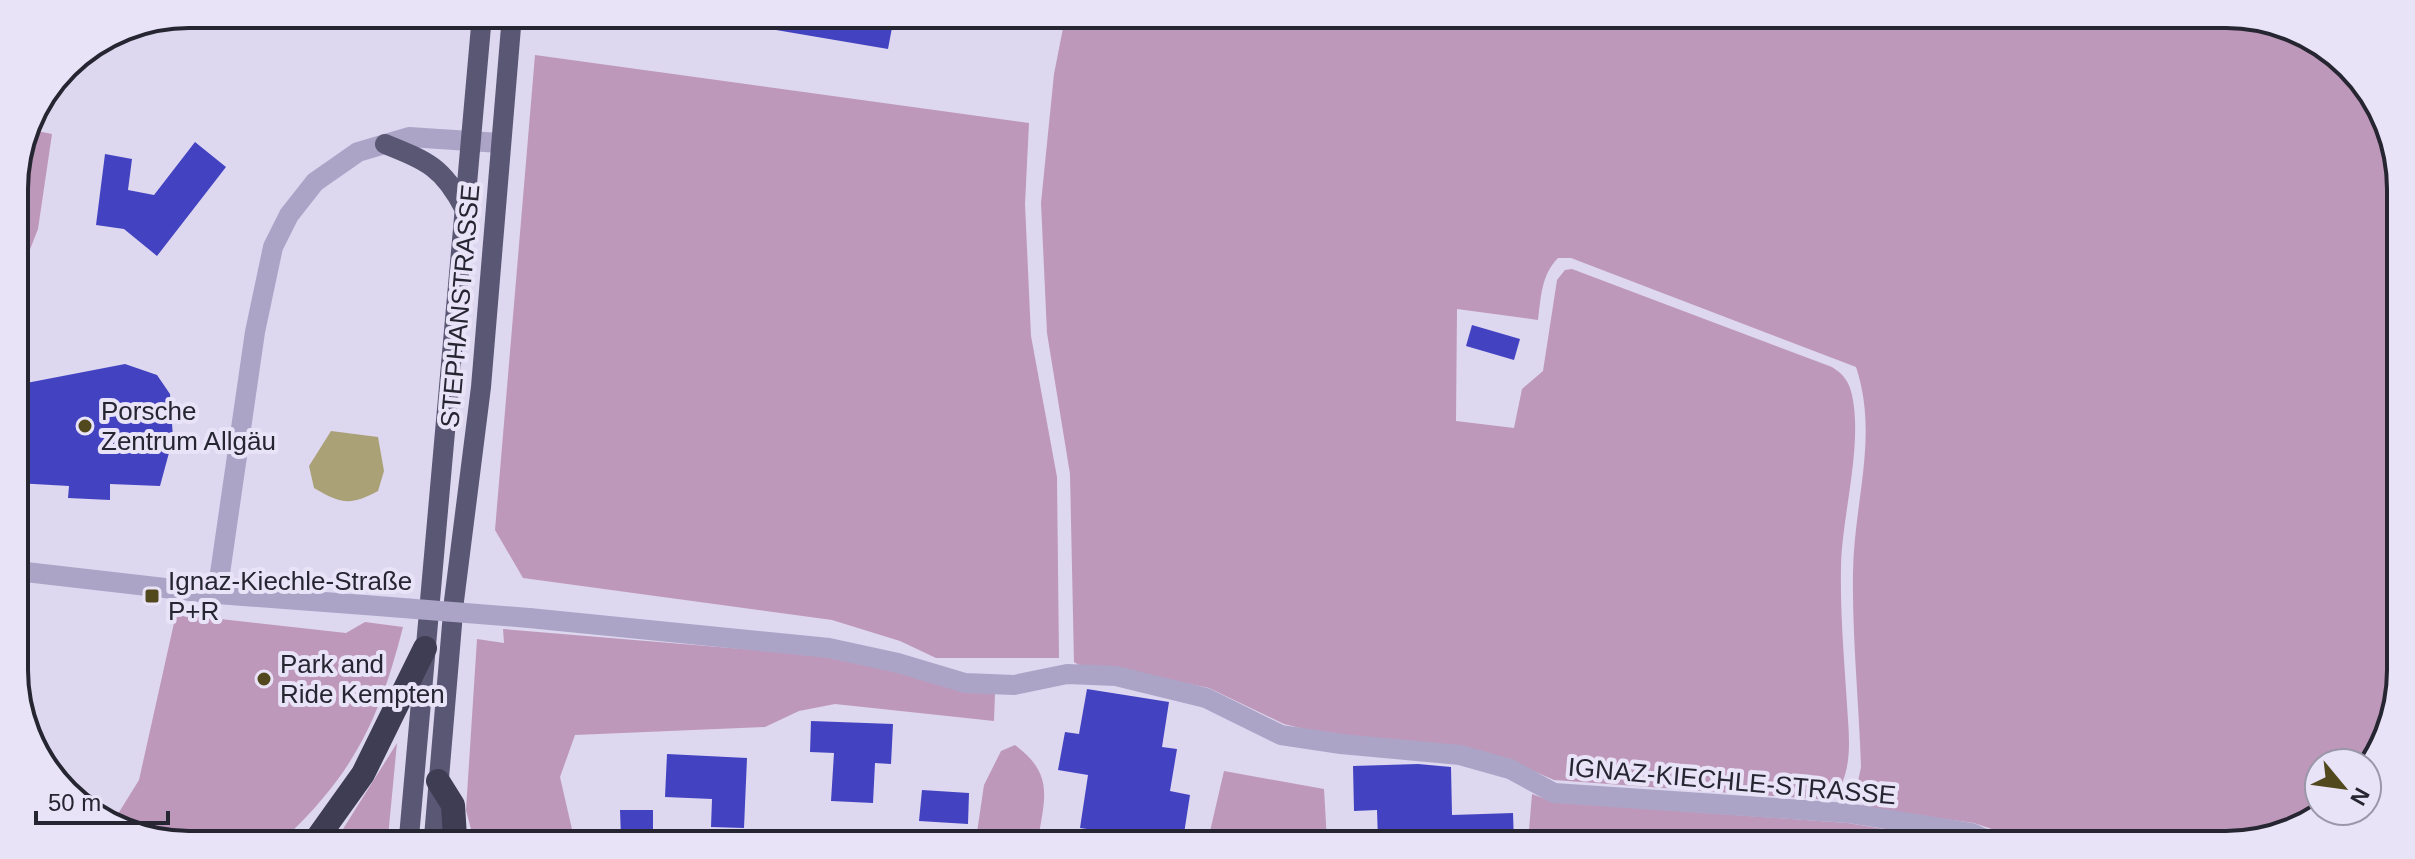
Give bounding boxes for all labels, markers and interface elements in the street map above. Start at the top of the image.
street label: STEPHANSTRASSE [434,183,486,429]
place label: Porsche Zentrum Allgäu [101,396,276,456]
marker: Porsche Zentrum Allgäu [76,417,94,435]
place label: Ignaz-Kiechle-Straße P+R [168,566,412,626]
marker: Ignaz-Kiechle-Straße P+R [143,587,161,605]
place label: Park and Ride Kempten [280,649,445,709]
marker: Park and Ride Kempten [255,670,273,688]
north arrow [2303,747,2383,827]
street label: IGNAZ-KIECHLE-STRASSE [1567,752,1897,810]
scale bar [36,775,168,825]
text: N [2345,783,2375,809]
text: 50 m [48,789,101,816]

